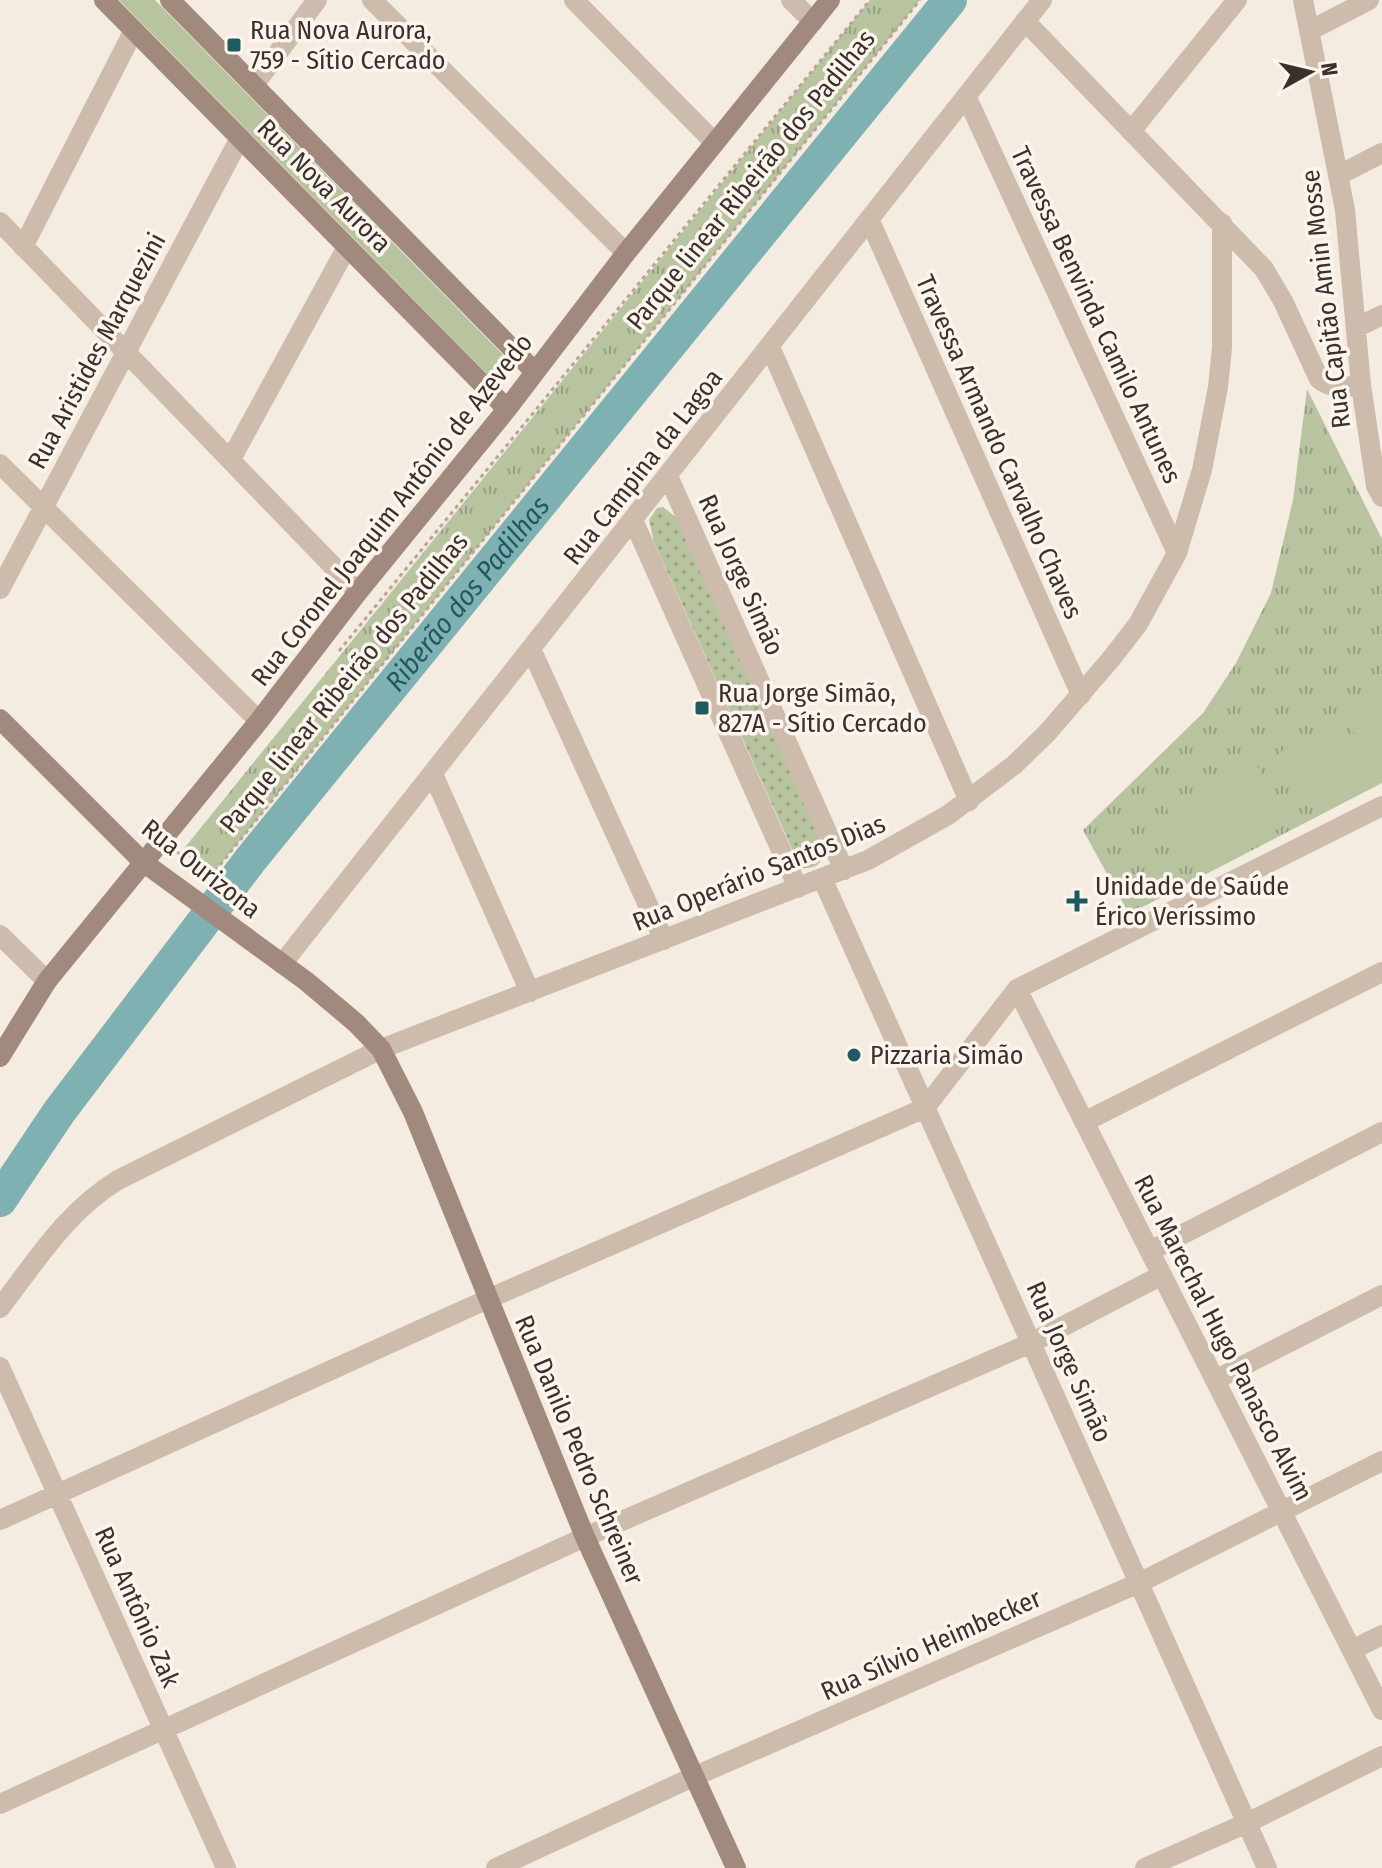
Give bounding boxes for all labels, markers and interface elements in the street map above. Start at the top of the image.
place label: Rua Nova Aurora, 759 - Sítio Cercado [250,15,446,76]
street label: Parque linear Ribeirão dos Padilhas [620,24,882,336]
north arrow [1270,32,1350,112]
marker: Rua Nova Aurora, 759 - Sítio Cercado [225,36,243,54]
text: N [1315,61,1344,78]
street label: Rua Nova Aurora [251,113,397,259]
street label: Travessa Benvinda Camilo Antunes [1004,142,1188,488]
street label: Rua Capitão Amin Mosse [1295,168,1357,430]
street label: Rua Aristides Marquezini [22,228,172,474]
street label: Travessa Armando Carvalho Chaves [909,270,1089,624]
street label: Rua Coronel Joaquim Antônio de Azevedo [245,328,539,692]
street label: Rua Campina da Lagoa [557,363,729,571]
water label: Riberão dos Padilhas [378,489,556,697]
street label: Rua Jorge Simão [692,490,790,660]
street label: Parque linear Ribeirão dos Padilhas [213,527,475,839]
place label: Rua Jorge Simão, 827A - Sítio Cercado [718,678,927,739]
marker: Rua Jorge Simão, 827A - Sítio Cercado [693,699,711,717]
street label: Rua Operário Santos Dias [628,808,890,938]
street label: Rua Ourizona [135,813,267,925]
place label: Unidade de Saúde Érico Veríssimo [1095,871,1289,932]
marker: Unidade de Saúde Érico Veríssimo [1066,890,1088,912]
place label: Pizzaria Simão [870,1040,1023,1071]
marker: Pizzaria Simão [845,1046,863,1064]
street label: Rua Marechal Hugo Panasco Alvim [1127,1170,1319,1506]
street label: Rua Jorge Simão [1020,1277,1118,1447]
street label: Rua Danilo Pedro Schreiner [508,1311,650,1589]
street label: Rua Antônio Zak [88,1522,187,1693]
street label: Rua Sílvio Heimbecker [816,1583,1046,1707]

